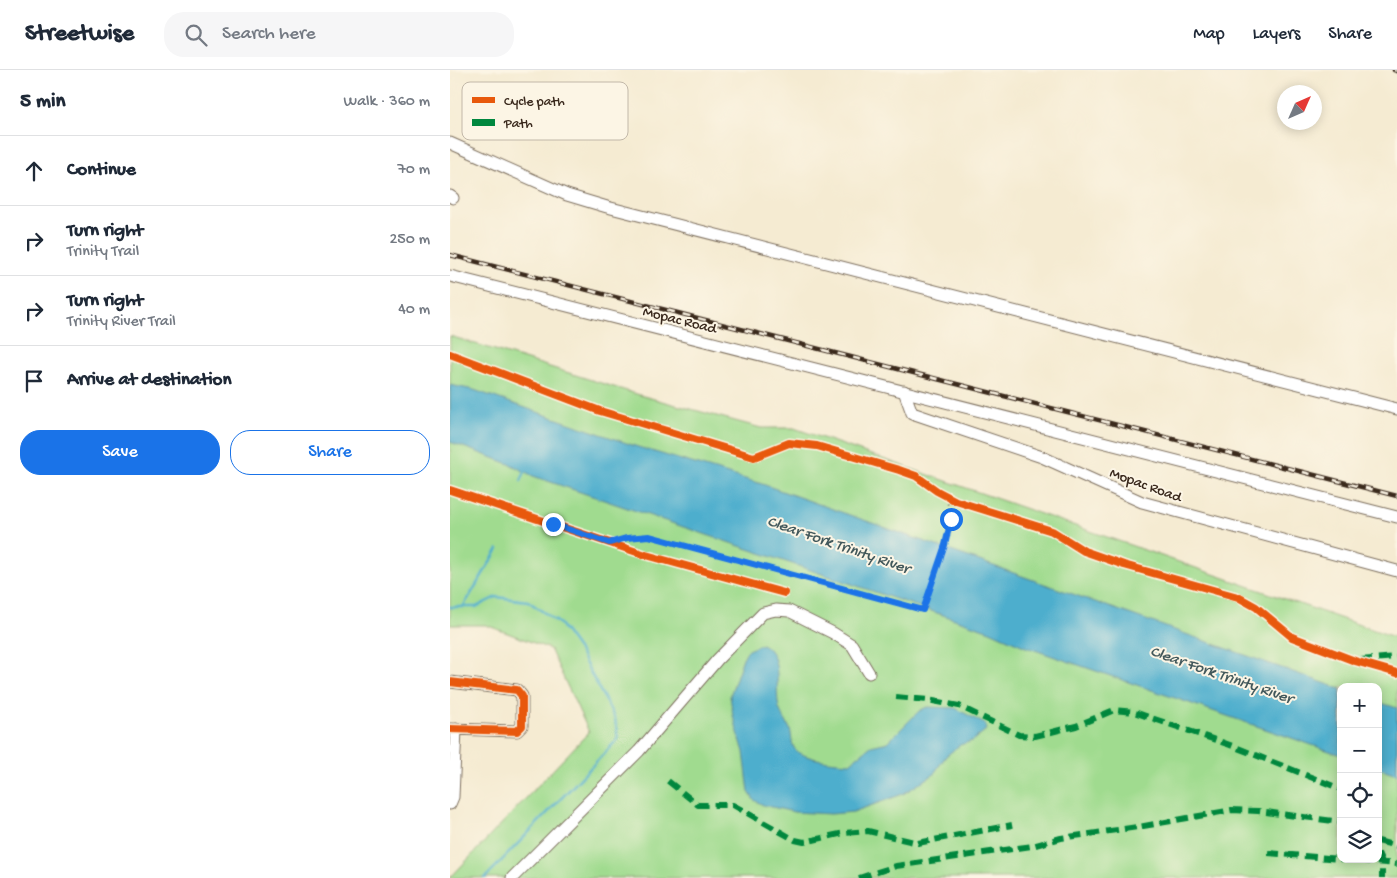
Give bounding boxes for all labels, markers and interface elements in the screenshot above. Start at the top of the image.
search box [164,12,514,57]
text: Streetwise [25,20,134,49]
icon: search [182,21,210,49]
text: Search here [222,23,316,46]
text: Map [1193,24,1225,45]
text: Layers [1253,24,1300,45]
text: Share [1328,24,1372,45]
legend [462,82,628,140]
north arrow [1277,85,1322,130]
text: 5 min [20,90,65,115]
text: Walk · 360 m [344,93,430,112]
text: Cycle path [504,94,565,111]
text: Path [503,116,533,133]
icon: ahead [20,157,48,185]
text: Continue [67,159,136,182]
text: 70 m [397,161,430,180]
text: Turn right [67,220,143,243]
icon: right [20,227,48,255]
text: 250 m [390,231,430,250]
text: Trinity Trail [67,243,139,262]
text: Turn right [67,290,143,313]
icon: right [20,297,48,325]
text: 40 m [398,301,430,320]
street label: Mopac Road [641,303,719,339]
text: Trinity River Trail [67,313,176,332]
icon: arrive [20,367,48,395]
text: Arrive at destination [67,369,231,392]
button: Save [20,430,220,475]
button: Share [230,430,430,475]
street label: Mopac Road [1107,465,1185,508]
route start [940,508,963,531]
route end [542,513,565,536]
water label: Clear Fork Trinity River [764,513,915,581]
water label: Clear Fork Trinity River [1147,643,1298,711]
map controls [1337,683,1382,863]
button: + [1337,683,1382,728]
button: − [1337,728,1382,773]
button: locate [1337,773,1382,818]
button: layers [1337,818,1382,863]

